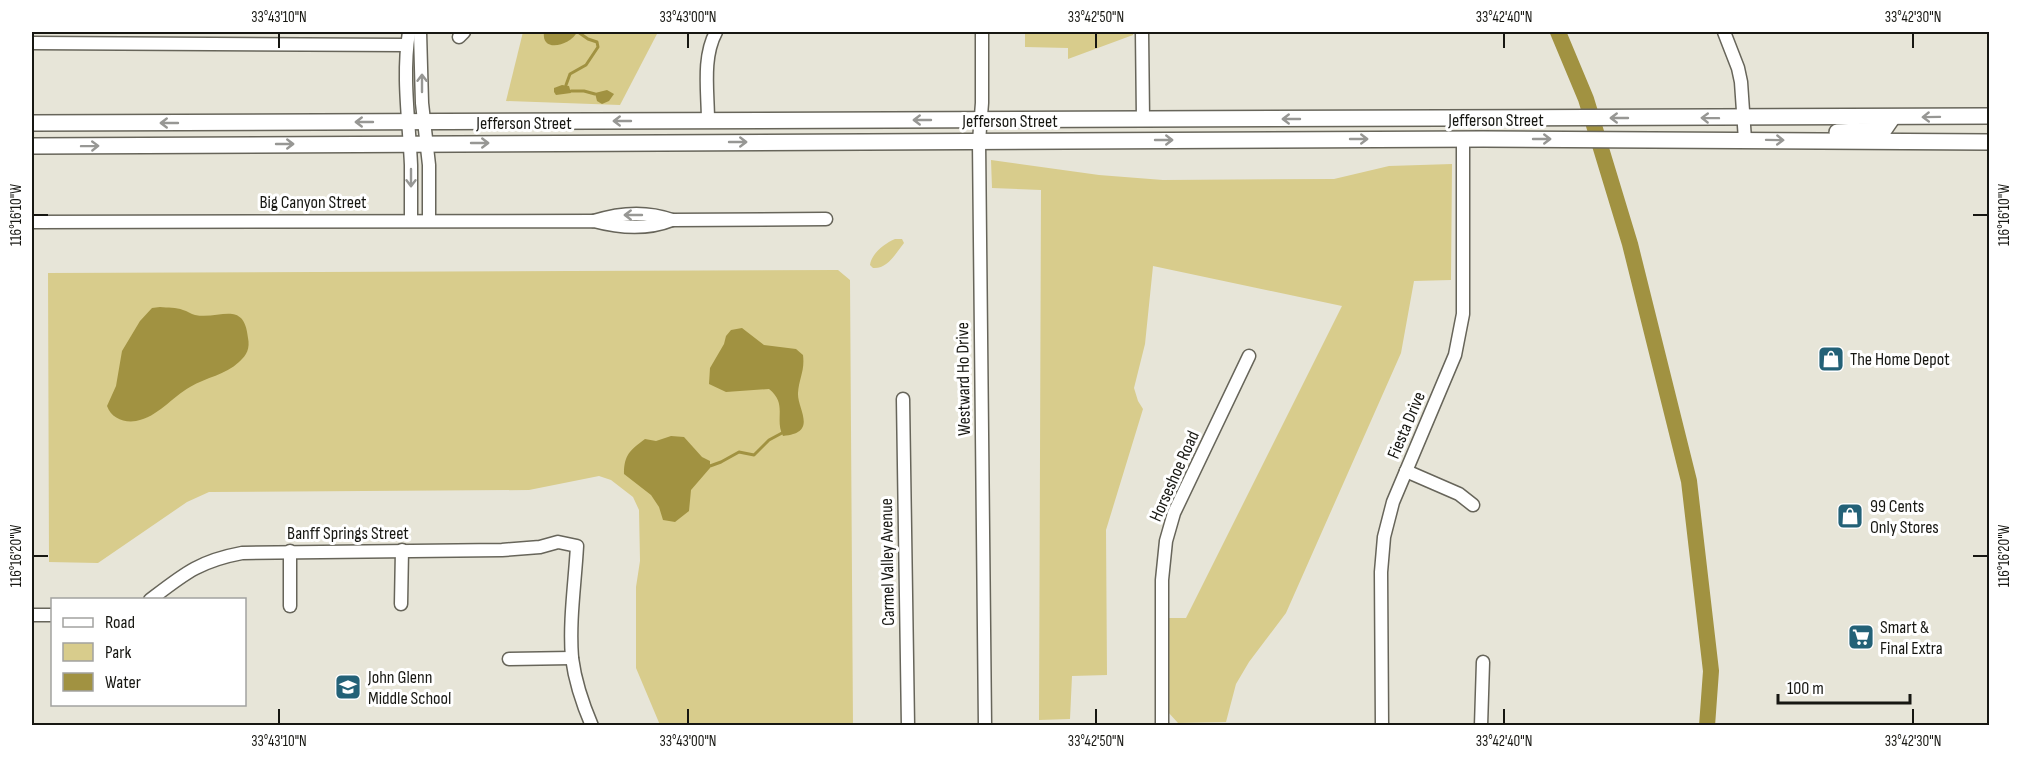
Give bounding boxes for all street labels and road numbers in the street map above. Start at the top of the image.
street label: Jefferson Street [1447,110,1544,131]
street label: Jefferson Street [961,111,1058,132]
street label: Jefferson Street [475,113,572,134]
street label: Big Canyon Street [259,192,367,213]
street label: Westward Ho Drive [952,322,975,436]
street label: Fiesta Drive [1383,389,1430,462]
street label: Horseshoe Road [1145,428,1204,525]
street label: Carmel Valley Avenue [876,498,899,626]
street label: Banff Springs Street [287,523,409,544]

